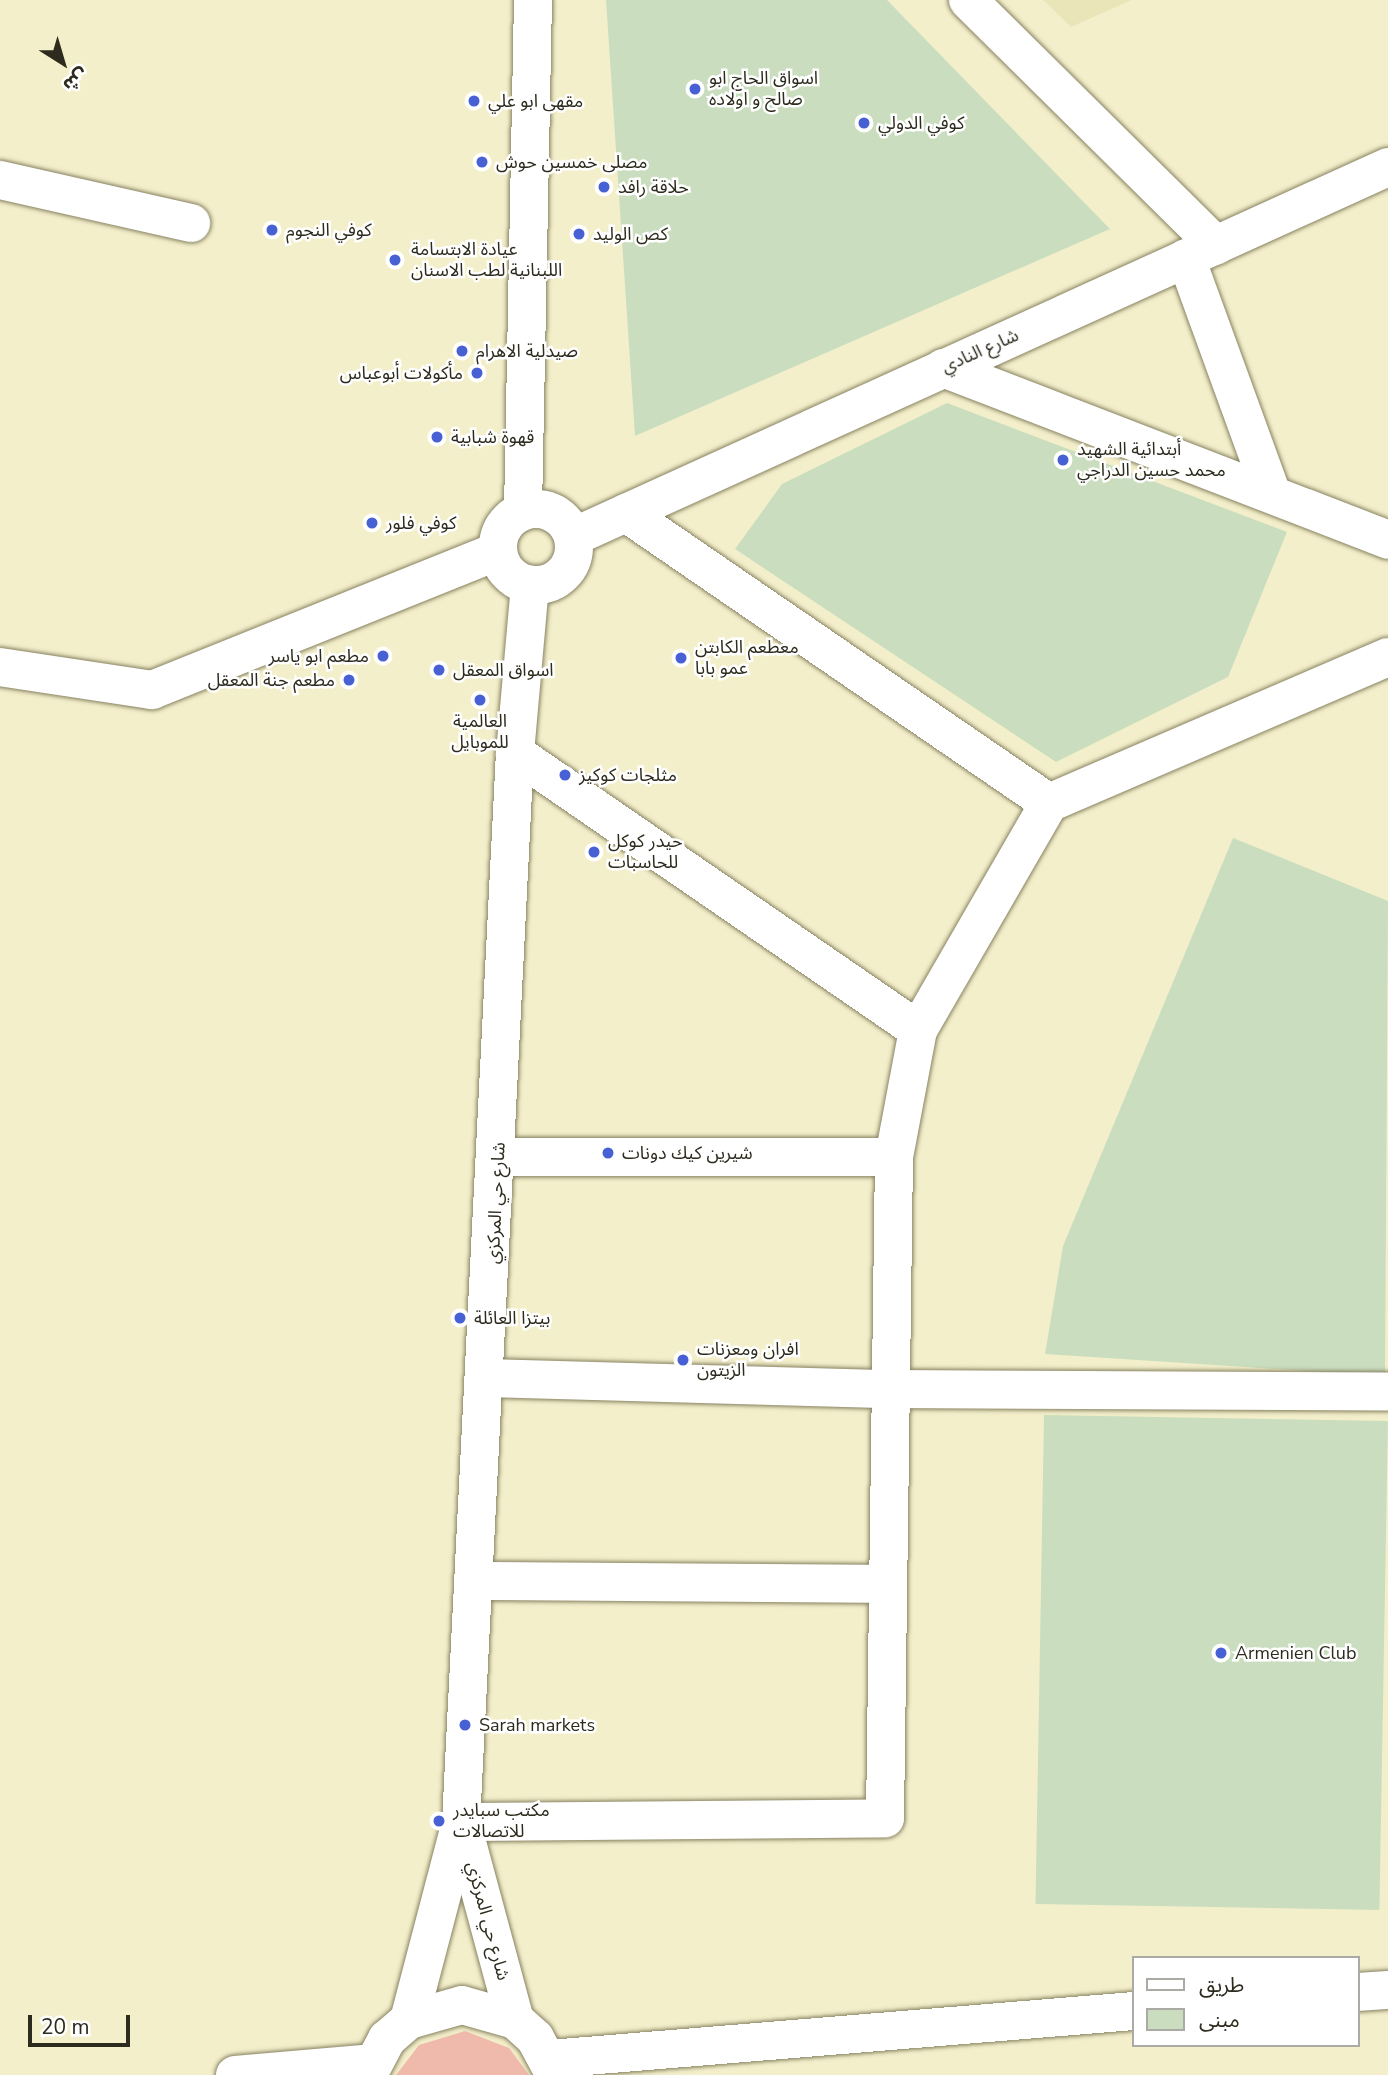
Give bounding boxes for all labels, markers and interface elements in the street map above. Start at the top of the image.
north arrow [28,28,98,98]
text: ش [57,62,94,98]
place label: اسواق الحاج ابو صالح و اوﻻده [709,68,818,110]
marker: اسواق الحاج ابو صالح و اوﻻده [687,81,703,97]
place label: مقهى ابو علي [488,90,583,112]
marker: مقهى ابو علي [466,93,482,109]
place label: كوفي الدولي [878,112,964,134]
marker: كوفي الدولي [856,115,872,131]
place label: مصلى خمسين حوش [496,151,647,173]
marker: مصلى خمسين حوش [474,154,490,170]
place label: حلاقة رافد [618,176,689,198]
marker: حلاقة رافد [596,179,612,195]
place label: كوفي النجوم [286,219,372,241]
marker: كوفي النجوم [264,222,280,238]
place label: كص الوليد [593,223,668,245]
marker: كص الوليد [571,226,587,242]
place label: عيادة الابتسامة اللبنانية لطب الاسنان [411,239,562,282]
marker: عيادة الابتسامة اللبنانية لطب الاسنان [385,250,405,270]
street label: شارع النادي [938,324,1022,378]
place label: صيدلية الاهرام [476,340,578,362]
marker: صيدلية الاهرام [454,343,470,359]
place label: مأكولات أبوعباس [340,362,463,384]
marker: مأكولات أبوعباس [469,365,485,381]
place label: قهوة شبابية [451,426,534,448]
marker: قهوة شبابية [429,429,445,445]
place label: أبتدائية الشهيد محمد حسين الدراجي [1077,439,1226,482]
marker: أبتدائية الشهيد محمد حسين الدراجي [1055,452,1071,468]
place label: كوفي فلور [386,512,456,534]
marker: كوفي فلور [364,515,380,531]
place label: معطعم الكابتن عمو بابا [695,637,799,680]
place label: مطعم ابو ياسر [269,645,369,667]
marker: مطعم ابو ياسر [375,648,391,664]
marker: معطعم الكابتن عمو بابا [673,650,689,666]
place label: اسواق المعقل [453,659,554,681]
marker: اسواق المعقل [431,662,447,678]
place label: مطعم جنة المعقل [208,669,335,691]
marker: مطعم جنة المعقل [341,672,357,688]
marker: العالمية للموبايل [472,692,488,708]
place label: العالمية للموبايل [451,711,509,754]
place label: مثلجات كوكيز [579,764,677,786]
marker: مثلجات كوكيز [557,767,573,783]
place label: حيدر كوكل للحاسبات [608,831,683,874]
marker: حيدر كوكل للحاسبات [586,844,602,860]
street label: شارع حي المركزي [482,1141,510,1265]
place label: شيرين كيك دونات [622,1142,752,1164]
marker: شيرين كيك دونات [600,1145,616,1161]
place label: بيتزا العائلة [474,1307,550,1329]
marker: بيتزا العائلة [452,1310,468,1326]
place label: افران ومعزنات الزيتون [697,1339,799,1382]
marker: افران ومعزنات الزيتون [675,1352,691,1368]
place label: Armenien Club [1235,1642,1356,1664]
marker: Armenien Club [1213,1645,1229,1661]
place label: Sarah markets [479,1714,595,1736]
marker: Sarah markets [457,1717,473,1733]
place label: مكتب سبايدر للاتصالات [453,1800,550,1842]
marker: مكتب سبايدر للاتصالات [431,1813,447,1829]
street label: شارع حي المركزي [462,1859,514,1983]
legend [1132,1956,1360,2047]
text: طريق [1199,1971,1244,1999]
scale bar [32,2002,133,2046]
text: مبنى [1199,2006,1240,2034]
text: 20 m [41,2013,90,2041]

